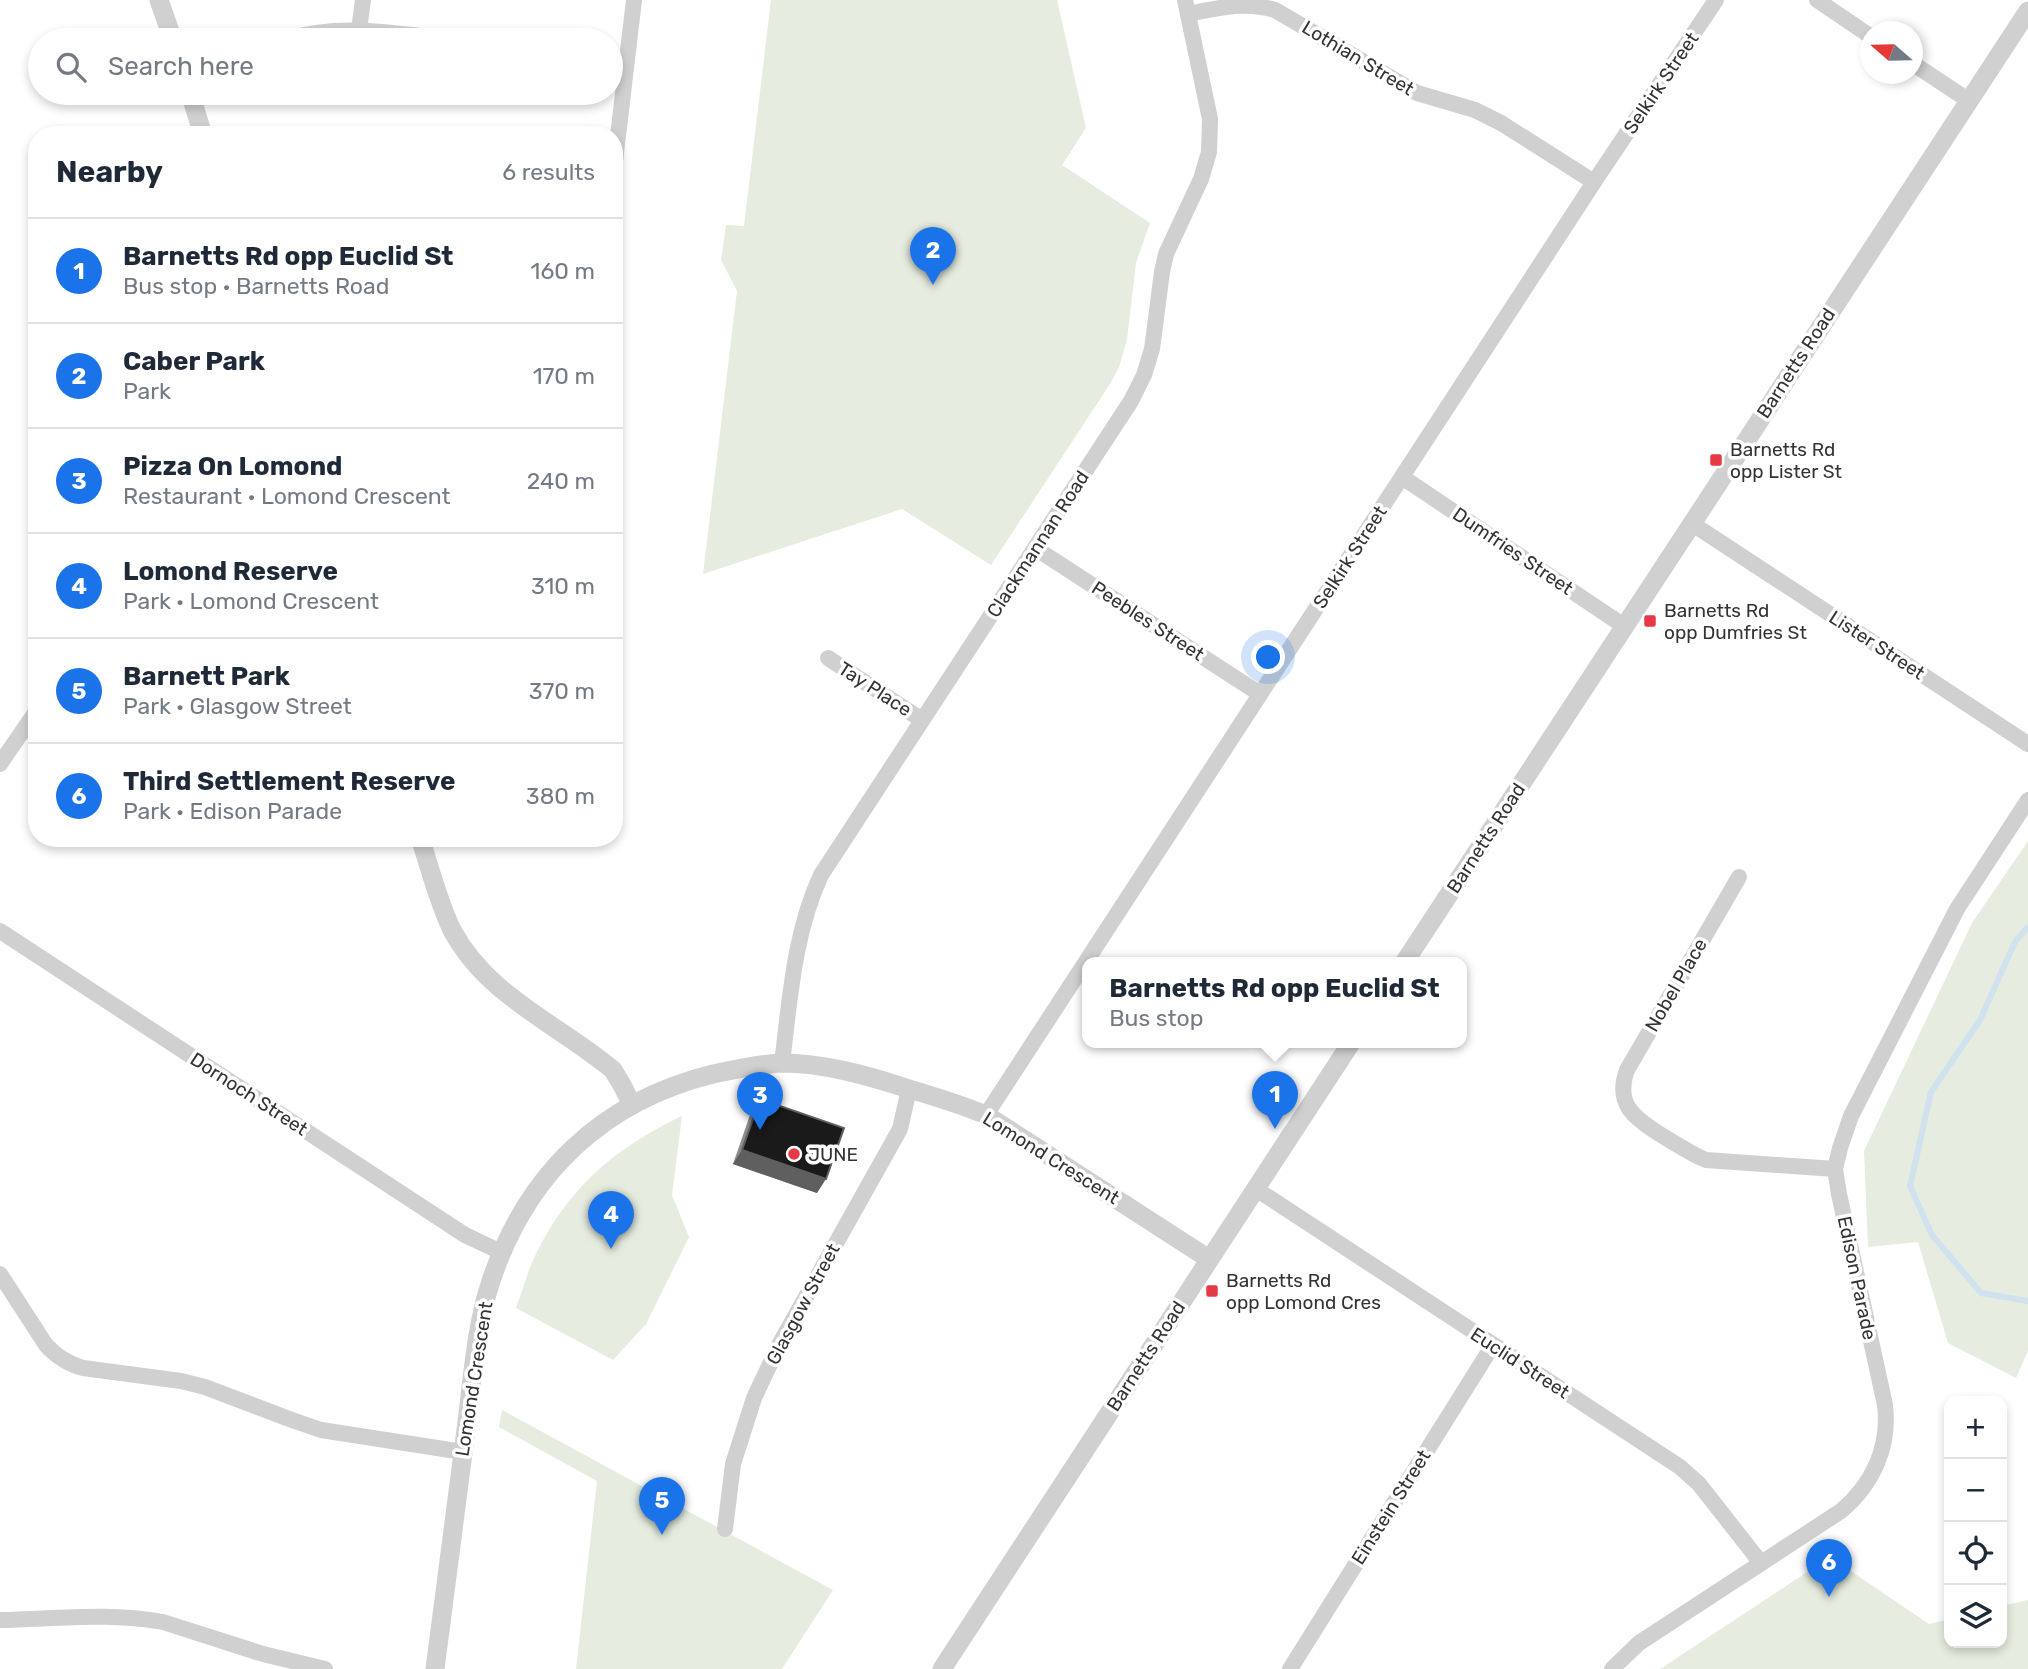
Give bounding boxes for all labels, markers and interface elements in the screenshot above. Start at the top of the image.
street label: Lothian Street [1298,16,1419,101]
north arrow [1860,21,1923,84]
street label: Selkirk Street [1618,27,1704,138]
search box [28,28,623,105]
icon: search [52,48,90,86]
text: Search here [108,51,254,82]
text: Nearby [56,154,163,190]
text: 6 results [502,158,595,186]
pin: 2 [910,227,956,285]
text: Barnetts Rd opp Euclid St [123,241,454,272]
text: 1 [73,257,85,285]
text: 160 m [531,257,595,285]
text: Bus stop · Barnetts Road [123,272,389,300]
street label: Barnetts Road [1752,304,1840,422]
text: Caber Park [123,346,265,377]
text: 2 [72,362,86,390]
text: 170 m [533,362,595,390]
text: Park [123,377,171,405]
place label: Barnetts Rd opp Lister St [1730,438,1843,483]
text: Pizza On Lomond [123,451,343,482]
marker: Barnetts Rd opp Lister St [1708,452,1724,468]
street label: Clackmannan Road [982,466,1094,622]
text: 3 [71,467,87,495]
text: 240 m [527,467,595,495]
text: Restaurant · Lomond Crescent [123,482,451,510]
street label: Selkirk Street [1308,501,1392,613]
street label: Dumfries Street [1448,502,1578,600]
text: Lomond Reserve [123,556,338,587]
text: 4 [71,572,87,600]
text: 310 m [531,572,595,600]
street label: Peebles Street [1088,576,1209,666]
text: Park · Lomond Crescent [123,587,379,615]
place label: Barnetts Rd opp Dumfries St [1664,599,1807,644]
street label: Lister Street [1825,606,1930,685]
marker: Barnetts Rd opp Dumfries St [1642,613,1658,629]
your location [1251,640,1285,674]
street label: Tay Place [834,657,916,721]
text: Barnett Park [123,661,290,692]
text: 5 [72,677,86,705]
text: 370 m [529,677,595,705]
text: Park · Glasgow Street [123,692,352,720]
text: Third Settlement Reserve [123,766,456,797]
street label: Barnetts Road [1442,779,1530,897]
text: 6 [72,782,86,810]
text: 380 m [526,782,595,810]
text: Park · Edison Parade [123,797,342,825]
street label: Nobel Place [1640,934,1712,1036]
popup [1082,957,1467,1048]
text: Barnetts Rd opp Euclid St [1109,973,1440,1004]
text: Bus stop [1109,1004,1203,1032]
street label: Dornoch Street [186,1048,312,1141]
pin: 1 [1252,1071,1298,1129]
pin: 3 [737,1072,783,1130]
street label: Lomond Crescent [978,1107,1124,1210]
place label: JUNE [808,1143,858,1166]
marker: JUNE [786,1146,802,1162]
pin: 4 [588,1191,634,1249]
street label: Edison Parade [1833,1214,1881,1342]
street label: Glasgow Street [761,1239,845,1369]
place label: Barnetts Rd opp Lomond Cres [1226,1269,1381,1314]
marker: Barnetts Rd opp Lomond Cres [1204,1283,1220,1299]
street label: Barnetts Road [1102,1297,1190,1415]
street label: Lomond Crescent [450,1299,498,1458]
street label: Euclid Street [1466,1322,1574,1404]
map controls [1944,1396,2007,1648]
button: + [1944,1396,2007,1459]
street label: Einstein Street [1347,1445,1436,1569]
button: − [1944,1459,2007,1522]
pin: 5 [639,1477,685,1535]
button: locate [1944,1522,2007,1585]
pin: 6 [1806,1539,1852,1597]
button: layers [1944,1585,2007,1648]

